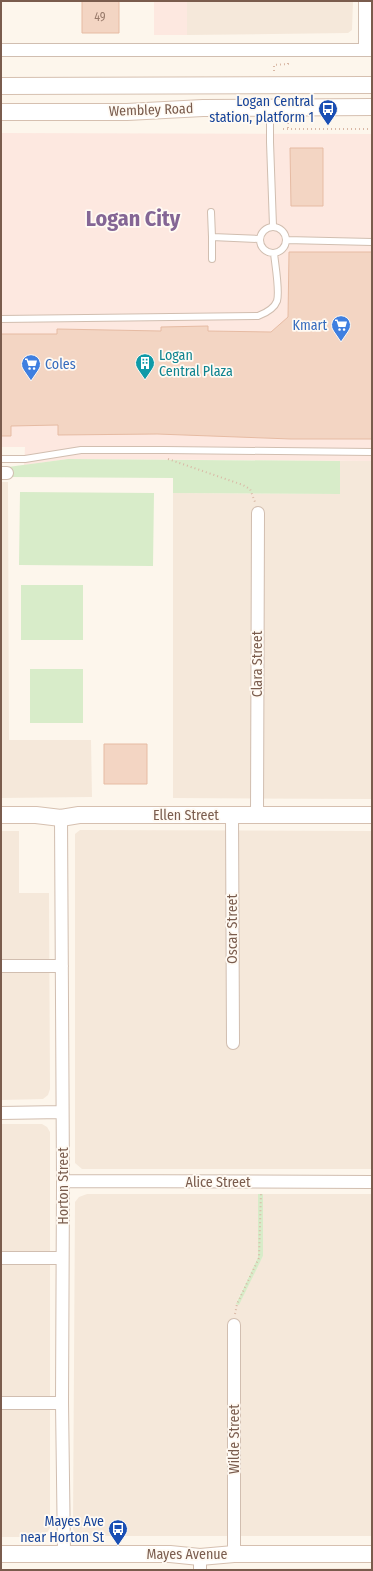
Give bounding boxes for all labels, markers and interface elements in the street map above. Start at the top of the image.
house number: 49 [94,10,106,24]
place label: Logan Central station, platform 1 [209,93,314,126]
bus stop icon: Logan Central station, platform 1 [317,98,339,126]
street label: Wembley Road [108,100,194,120]
district label: Logan City [86,205,181,232]
supermarket icon: Kmart [330,314,352,342]
place label: Kmart [293,317,327,334]
place label: Logan Central Plaza [159,347,233,380]
building icon: Logan Central Plaza [134,352,156,380]
supermarket icon: Coles [20,353,42,381]
place label: Coles [45,356,76,373]
street label: Clara Street [249,630,266,697]
street label: Ellen Street [153,807,219,824]
street label: Oscar Street [224,894,241,964]
street label: Horton Street [55,1147,72,1225]
street label: Alice Street [186,1174,251,1191]
street label: Wilde Street [226,1404,243,1474]
place label: Mayes Ave near Horton St [20,1513,104,1546]
bus stop icon: Mayes Ave near Horton St [107,1518,129,1546]
street label: Mayes Avenue [146,1546,228,1563]

